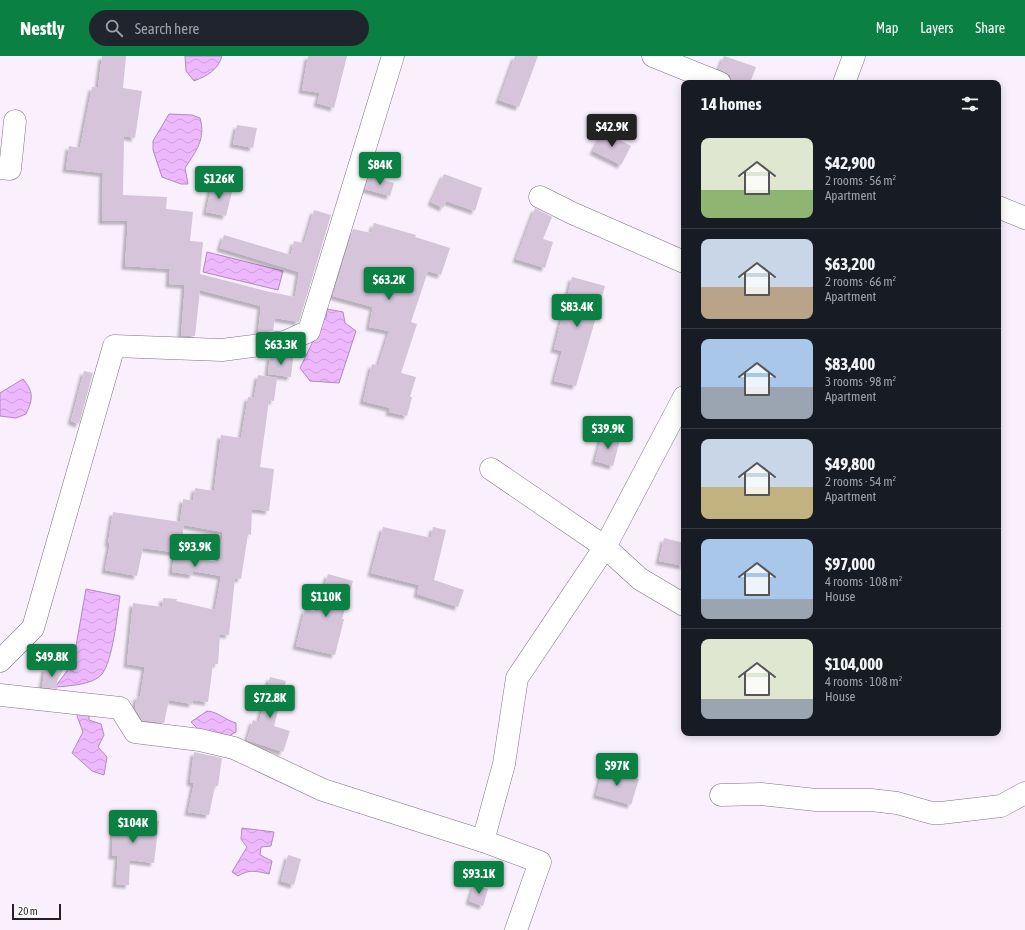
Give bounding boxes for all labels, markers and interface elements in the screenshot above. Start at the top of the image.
search box [89,10,369,46]
text: Nestly [20,17,65,39]
icon: search [103,17,125,39]
text: Search here [135,20,199,37]
text: Map [876,20,898,36]
text: Layers [920,20,953,36]
text: Share [975,20,1005,36]
icon: filters [959,93,981,115]
text: 14 homes [701,94,762,114]
pin: $42.9K [579,114,645,148]
text: $42.9K [596,119,628,134]
pin: $84K [356,152,404,186]
text: $42,900 [825,153,875,173]
icon: home [733,154,781,202]
text: $84K [368,157,392,172]
pin: $126K [191,166,247,200]
text: $126K [204,171,234,186]
text: 2 rooms · 56 m² [825,173,896,188]
text: Apartment [825,188,876,203]
text: $63,200 [825,254,875,274]
icon: home [733,255,781,303]
pin: $63.2K [356,267,422,301]
text: $63.2K [373,272,405,287]
text: 2 rooms · 66 m² [825,274,896,289]
text: Apartment [825,289,876,304]
pin: $83.4K [544,294,610,328]
text: $83.4K [561,299,593,314]
pin: $63.3K [248,332,314,366]
text: $63.3K [265,337,297,352]
text: $83,400 [825,354,875,374]
icon: home [733,355,781,403]
text: 3 rooms · 98 m² [825,374,896,389]
text: Apartment [825,389,876,404]
pin: $39.9K [575,416,641,450]
text: $39.9K [592,421,624,436]
text: $49,800 [825,454,875,474]
icon: home [733,455,781,503]
text: 2 rooms · 54 m² [825,474,896,489]
text: Apartment [825,489,876,504]
pin: $93.9K [162,534,228,568]
text: $93.9K [179,539,211,554]
text: $97,000 [825,554,875,574]
icon: home [733,555,781,603]
text: 4 rooms · 108 m² [825,574,902,589]
pin: $110K [298,584,354,618]
text: $110K [311,589,341,604]
text: House [825,589,855,604]
pin: $49.8K [19,644,85,678]
text: $49.8K [36,649,68,664]
text: $104,000 [825,654,883,674]
icon: home [733,655,781,703]
text: 4 rooms · 108 m² [825,674,902,689]
pin: $72.8K [237,685,303,719]
text: House [825,689,855,704]
text: $72.8K [254,690,286,705]
pin: $97K [593,753,641,787]
text: $97K [605,758,629,773]
pin: $104K [105,810,161,844]
text: $104K [118,815,148,830]
pin: $93.1K [446,861,512,895]
text: $93.1K [463,866,495,881]
scale bar [12,902,61,921]
text: 20 m [18,905,38,917]

